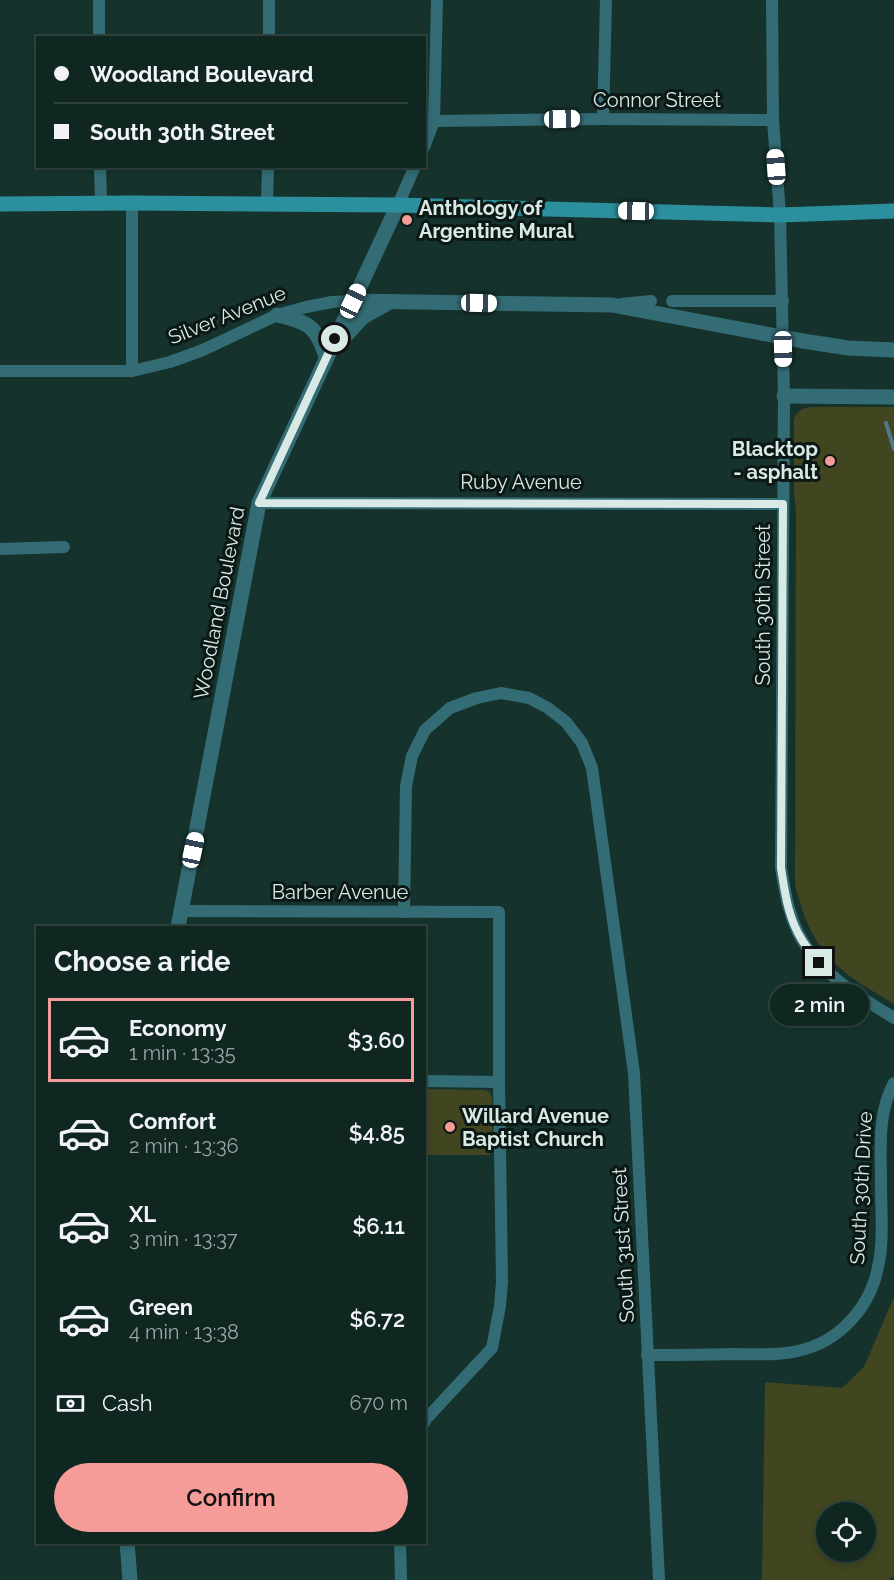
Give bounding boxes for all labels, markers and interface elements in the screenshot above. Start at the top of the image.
text: Woodland Boulevard [90,61,314,87]
street label: Connor Street [593,88,721,112]
car [544,110,580,128]
text: South 30th Street [90,119,275,145]
car [766,148,786,186]
place label: Anthology of Argentine Mural [419,196,574,243]
car [618,202,654,220]
marker: Anthology of Argentine Mural [400,213,414,227]
street label: Silver Avenue [165,280,290,350]
car [337,281,369,321]
car [461,294,497,312]
route start [321,325,348,352]
car [774,331,792,367]
place label: Blacktop - asphalt [732,437,818,484]
marker: Blacktop - asphalt [823,454,837,468]
street label: Ruby Avenue [460,470,582,494]
street label: Woodland Boulevard [189,505,249,701]
street label: South 30th Street [751,524,775,686]
car [180,831,206,869]
street label: Barber Avenue [272,880,409,904]
text: Choose a ride [54,946,230,977]
route end [805,949,832,976]
callout: 2 min [770,984,868,1026]
text: 2 min [794,993,845,1017]
icon: car [57,1013,111,1067]
text: Economy [129,1015,227,1041]
text: $3.60 [348,1027,405,1053]
text: 1 min · 13:35 [129,1041,236,1065]
place label: Willard Avenue Baptist Church [462,1104,609,1151]
icon: car [57,1106,111,1160]
text: Comfort [129,1108,216,1134]
street label: South 30th Drive [845,1110,877,1265]
text: $4.85 [349,1120,405,1146]
marker: Willard Avenue Baptist Church [443,1120,457,1134]
text: 2 min · 13:36 [129,1134,239,1158]
street label: South 31st Street [607,1166,639,1323]
icon: car [57,1199,111,1253]
text: XL [129,1201,156,1227]
text: $6.11 [352,1213,405,1239]
text: 3 min · 13:37 [129,1227,237,1251]
icon: car [57,1292,111,1346]
text: Green [129,1294,193,1320]
text: $6.72 [349,1306,405,1332]
text: 4 min · 13:38 [129,1320,239,1344]
icon: cash [54,1387,87,1420]
text: Cash [102,1390,153,1416]
text: 670 m [350,1391,408,1415]
button: Confirm [54,1463,408,1532]
map controls [816,1502,876,1562]
button: locate [816,1502,876,1562]

